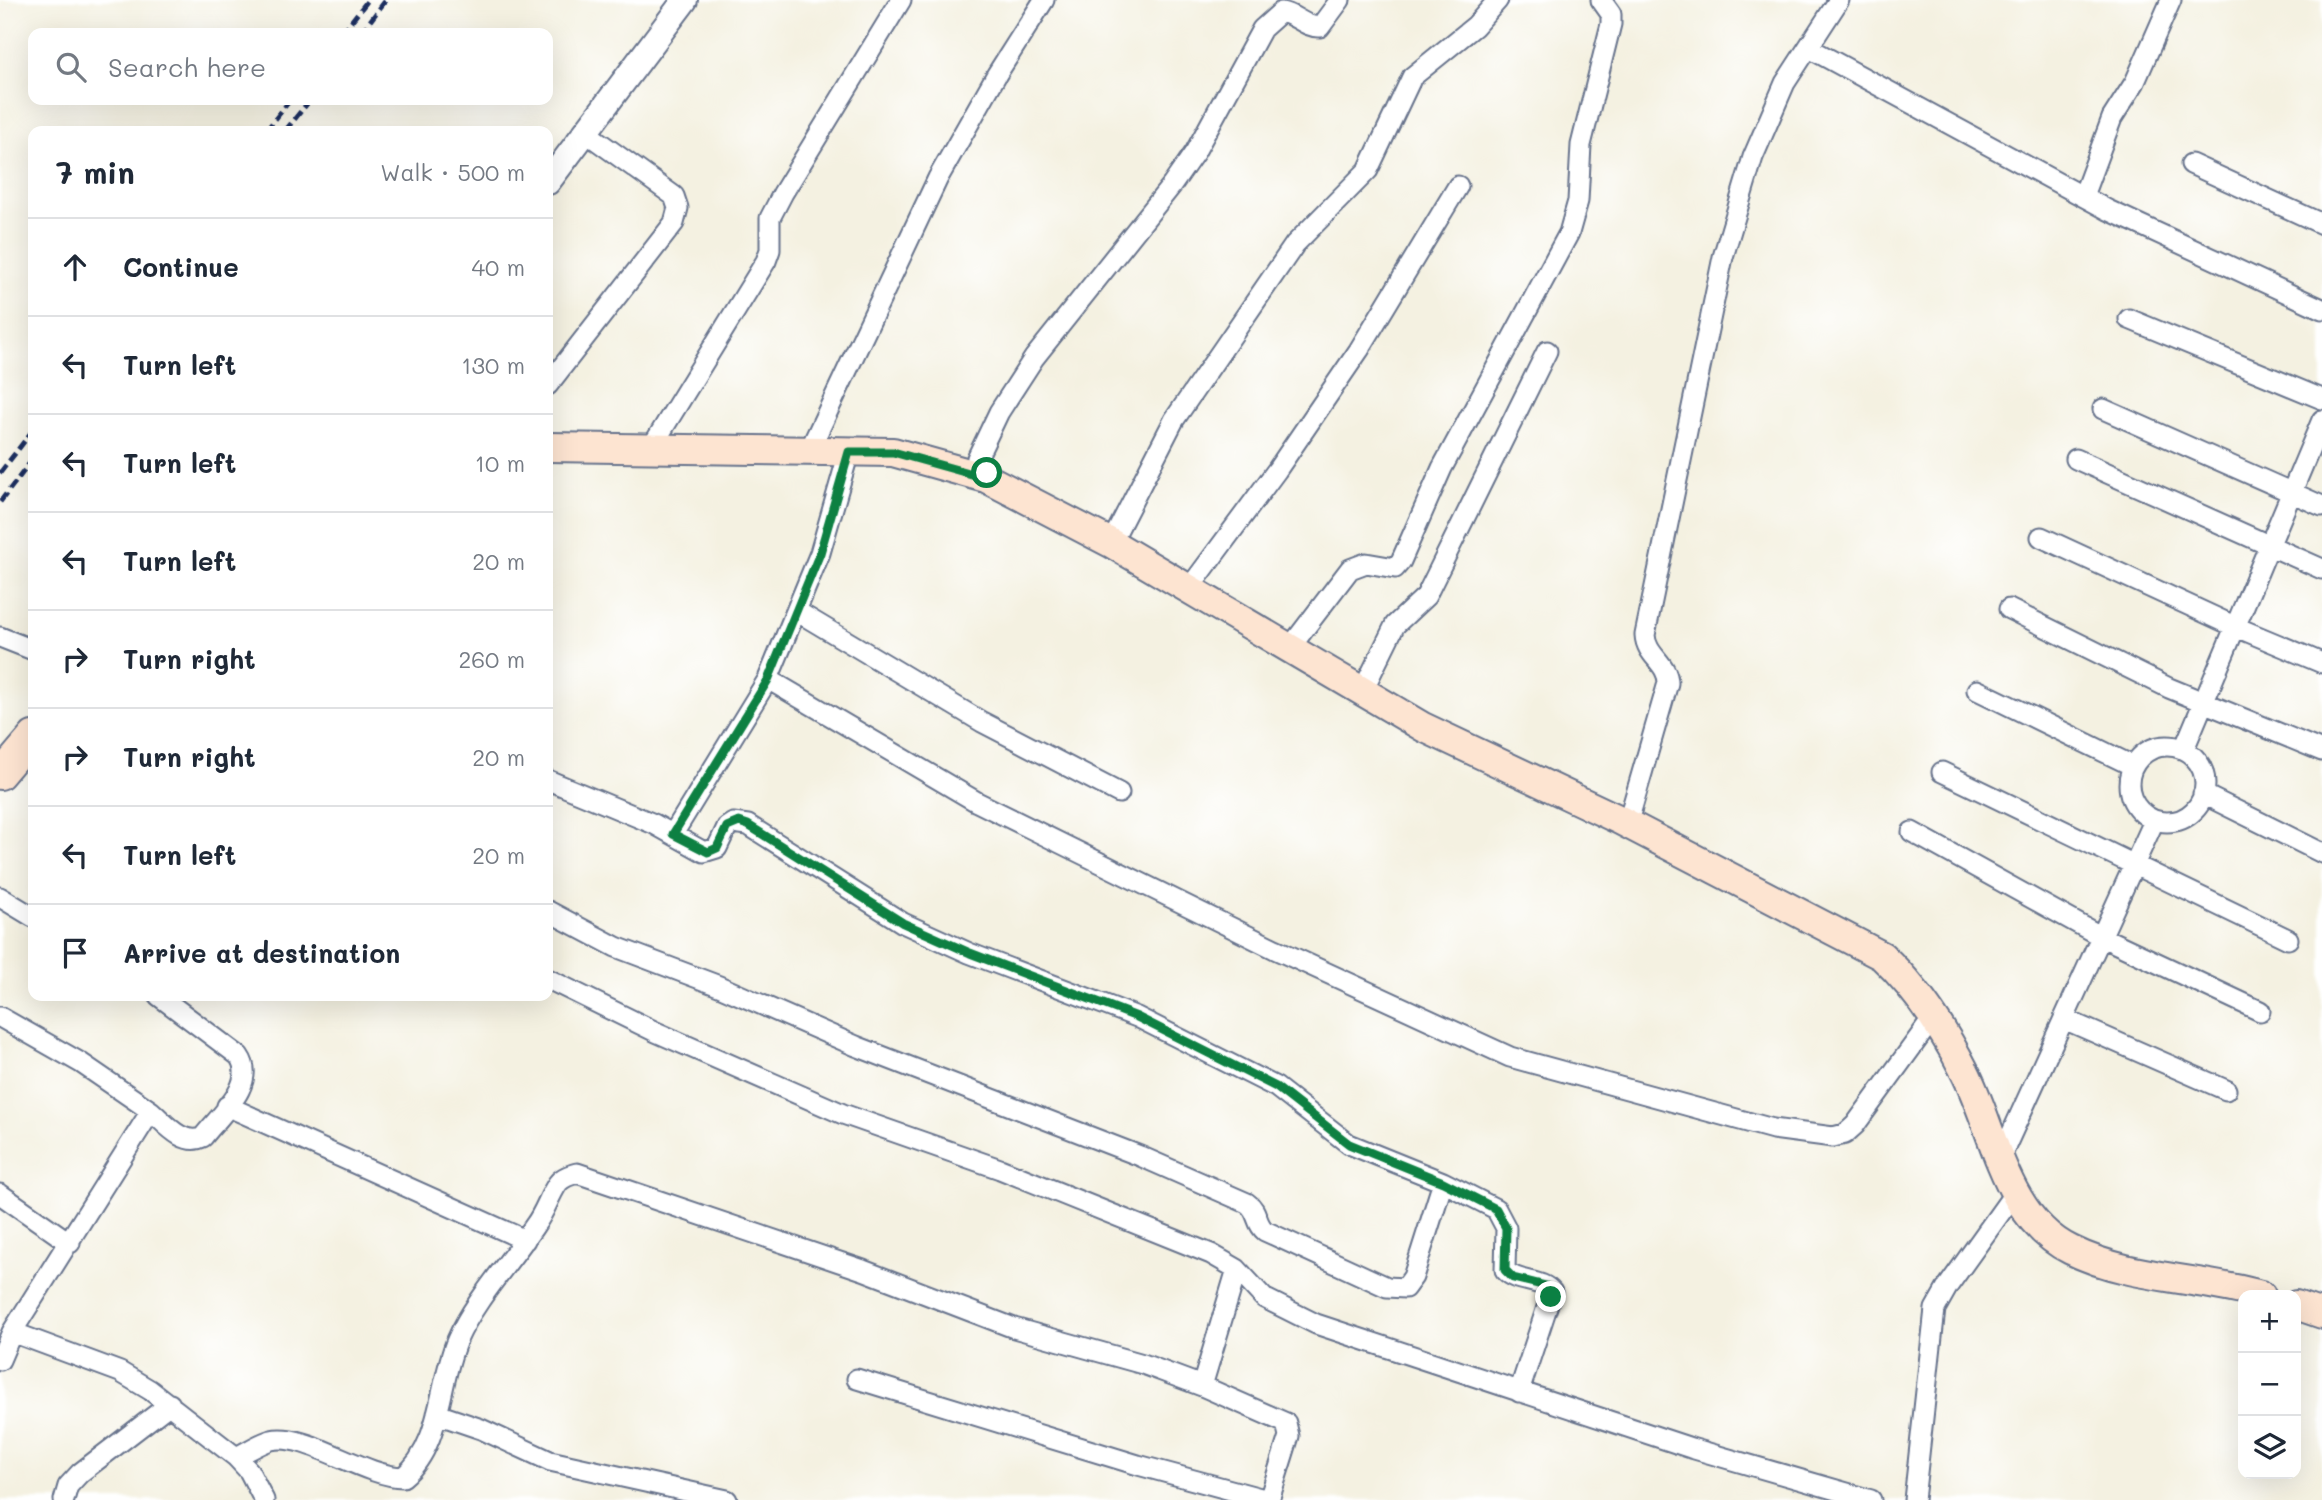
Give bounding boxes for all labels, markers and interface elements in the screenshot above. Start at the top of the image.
search box [28,28,553,105]
icon: search [52,48,90,86]
text: Search here [108,50,266,84]
text: 7 min [56,152,135,192]
text: Walk · 500 m [380,157,525,187]
icon: ahead [56,248,94,286]
text: Continue [123,250,239,284]
text: 40 m [472,252,525,282]
icon: left [56,346,94,384]
text: Turn left [123,348,236,382]
text: 130 m [461,350,525,380]
icon: left [56,444,94,482]
text: Turn left [123,446,236,480]
text: 10 m [475,448,525,478]
route start [971,457,1002,488]
icon: left [56,542,94,580]
text: Turn left [123,544,236,578]
text: 20 m [472,546,525,576]
icon: right [56,640,94,678]
text: Turn right [123,642,256,676]
text: 260 m [458,644,525,674]
icon: right [56,738,94,776]
text: Turn right [123,740,256,774]
text: 20 m [472,742,525,772]
icon: left [56,836,94,874]
text: Turn left [123,838,236,872]
text: 20 m [472,840,525,870]
icon: arrive [56,934,94,972]
text: Arrive at destination [123,936,400,970]
route end [1535,1281,1566,1312]
map controls [2238,1290,2301,1479]
button: + [2238,1290,2301,1353]
button: − [2238,1353,2301,1416]
button: layers [2238,1416,2301,1479]

